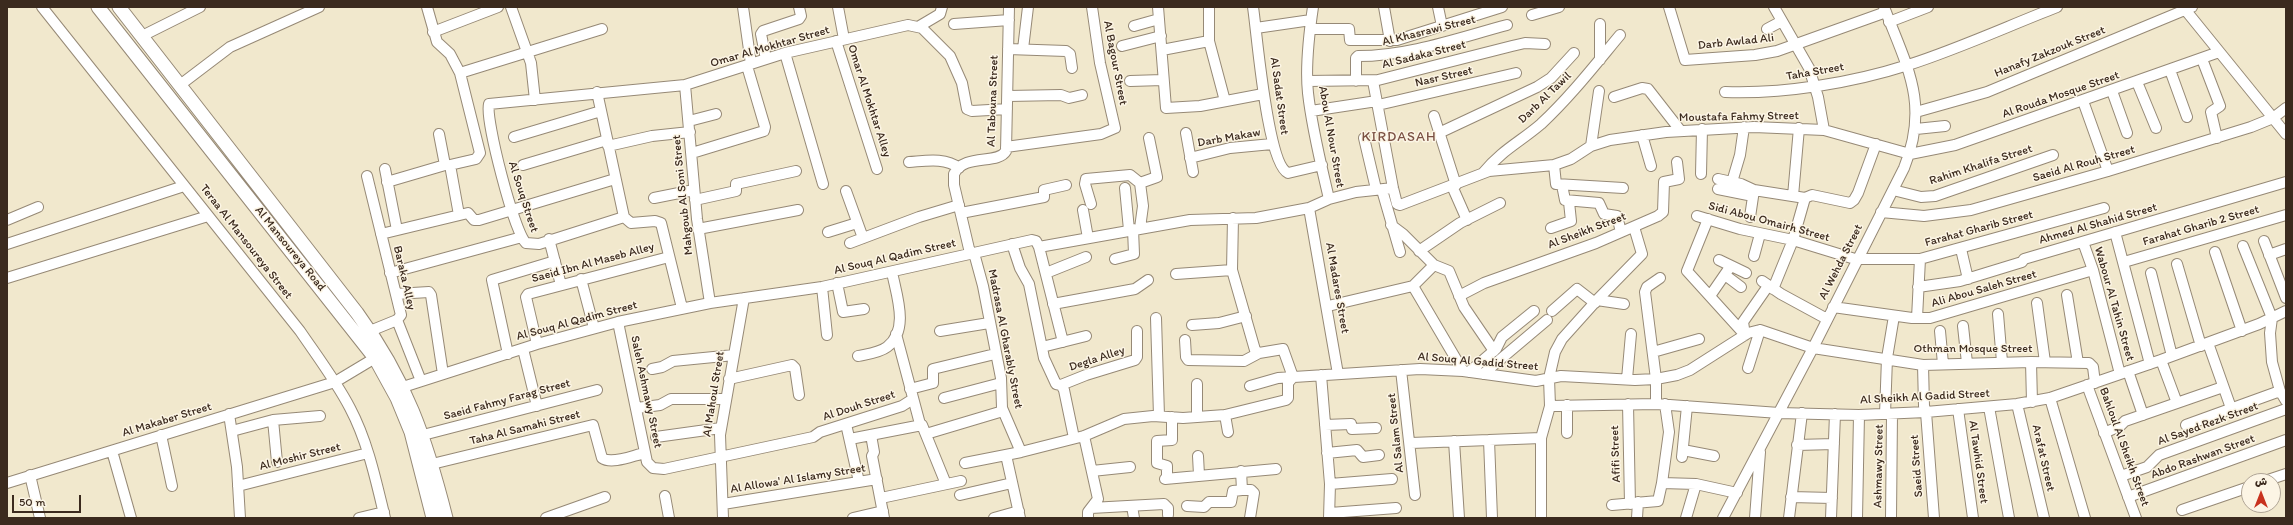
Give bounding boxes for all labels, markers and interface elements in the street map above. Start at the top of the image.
street label: Al Khasrawi Street [1381,12,1477,50]
street label: Al Bagour Street [1100,20,1130,106]
street label: Omar Al Mokhtar Street [709,23,831,71]
street label: Hanafy Zakzouk Street [1992,23,2108,81]
street label: Darb Awlad Ali [1697,31,1775,53]
street label: Al Sadaka Street [1381,38,1467,72]
street label: Omar Al Mokhtar Alley [844,43,894,159]
street label: Al Tabouna Street [984,55,1002,147]
street label: Al Sadat Street [1266,56,1292,136]
street label: Taha Street [1785,60,1845,84]
street label: Nasr Street [1414,63,1474,91]
street label: Al Rouda Mosque Street [2001,68,2121,122]
street label: Darb Al Tawil [1516,69,1574,127]
street label: Abou Al Nour Street [1315,85,1347,189]
street label: Moustafa Fahmy Street [1679,109,1799,125]
street label: Darb Makaw [1196,125,1262,151]
district label: KIRDASAH [1361,129,1437,145]
street label: Mahgoub Al Soni Street [670,134,696,256]
street label: Rahim Khalifa Street [1928,142,2034,188]
street label: Saeid Al Rouh Street [2031,143,2137,185]
street label: Al Souq Street [505,160,541,234]
street label: Teraa Al Mansoureya Street [197,182,295,302]
street label: Sidi Abou Omairh Street [1707,199,1831,245]
street label: Ahmed Al Shahid Street [2037,200,2159,248]
street label: Farahat Gharib 2 Street [2141,202,2261,250]
street label: Al Mansoureya Road [251,204,329,294]
street label: Farahat Gharib Street [1923,208,2035,250]
street label: Al Sheikh Street [1546,209,1628,253]
street label: Al Wehda Street [1816,222,1866,302]
street label: Al Souq Al Qadim Street [833,236,957,278]
street label: Saeid Ibn Al Maseb Alley [530,240,656,286]
street label: Al Madares Street [1322,241,1352,335]
street label: Baraka Alley [390,244,418,312]
street label: Wabour Al Tahin Street [2091,245,2137,363]
street label: Ali Abou Saleh Street [1930,267,2038,311]
street label: Madrasa Al Gharably Street [984,268,1026,410]
street label: Al Souq Al Qadim Street [515,298,639,344]
street label: Saleh Ashmawy Street [627,334,665,450]
street label: Othman Mosque Street [1914,342,2032,356]
street label: Degla Alley [1067,343,1127,375]
street label: Al Mahoul Street [700,350,728,438]
street label: Al Souq Al Gadid Street [1417,350,1539,374]
street label: Saeid Fahmy Farag Street [442,376,572,424]
street label: Al Sheikh Al Gadid Street [1860,386,1990,408]
street label: Bahloul Al Sheikh Street [2096,386,2152,508]
street label: Al Douh Street [821,388,897,424]
street label: Al Salam Street [1385,392,1407,474]
street label: Al Sayed Rezk Street [2156,399,2260,449]
street label: Al Makaber Street [121,400,213,440]
street label: Taha Al Samahi Street [468,407,582,449]
street label: Al Tawhid Street [1965,419,1991,505]
street label: Arafat Street [2028,423,2058,493]
street label: Ashmawy Street [1871,424,1887,508]
street label: Afifi Street [1608,425,1624,483]
street label: Abdo Rashwan Street [2149,432,2257,482]
street label: Saeid Street [1908,434,1926,498]
street label: Al Moshir Street [258,440,342,474]
street label: Al Allowa' Al Islamy Street [729,461,867,497]
north arrow [2241,473,2281,513]
text: ش [2255,475,2267,488]
scale bar [14,487,83,513]
text: 50 m [19,495,45,509]

